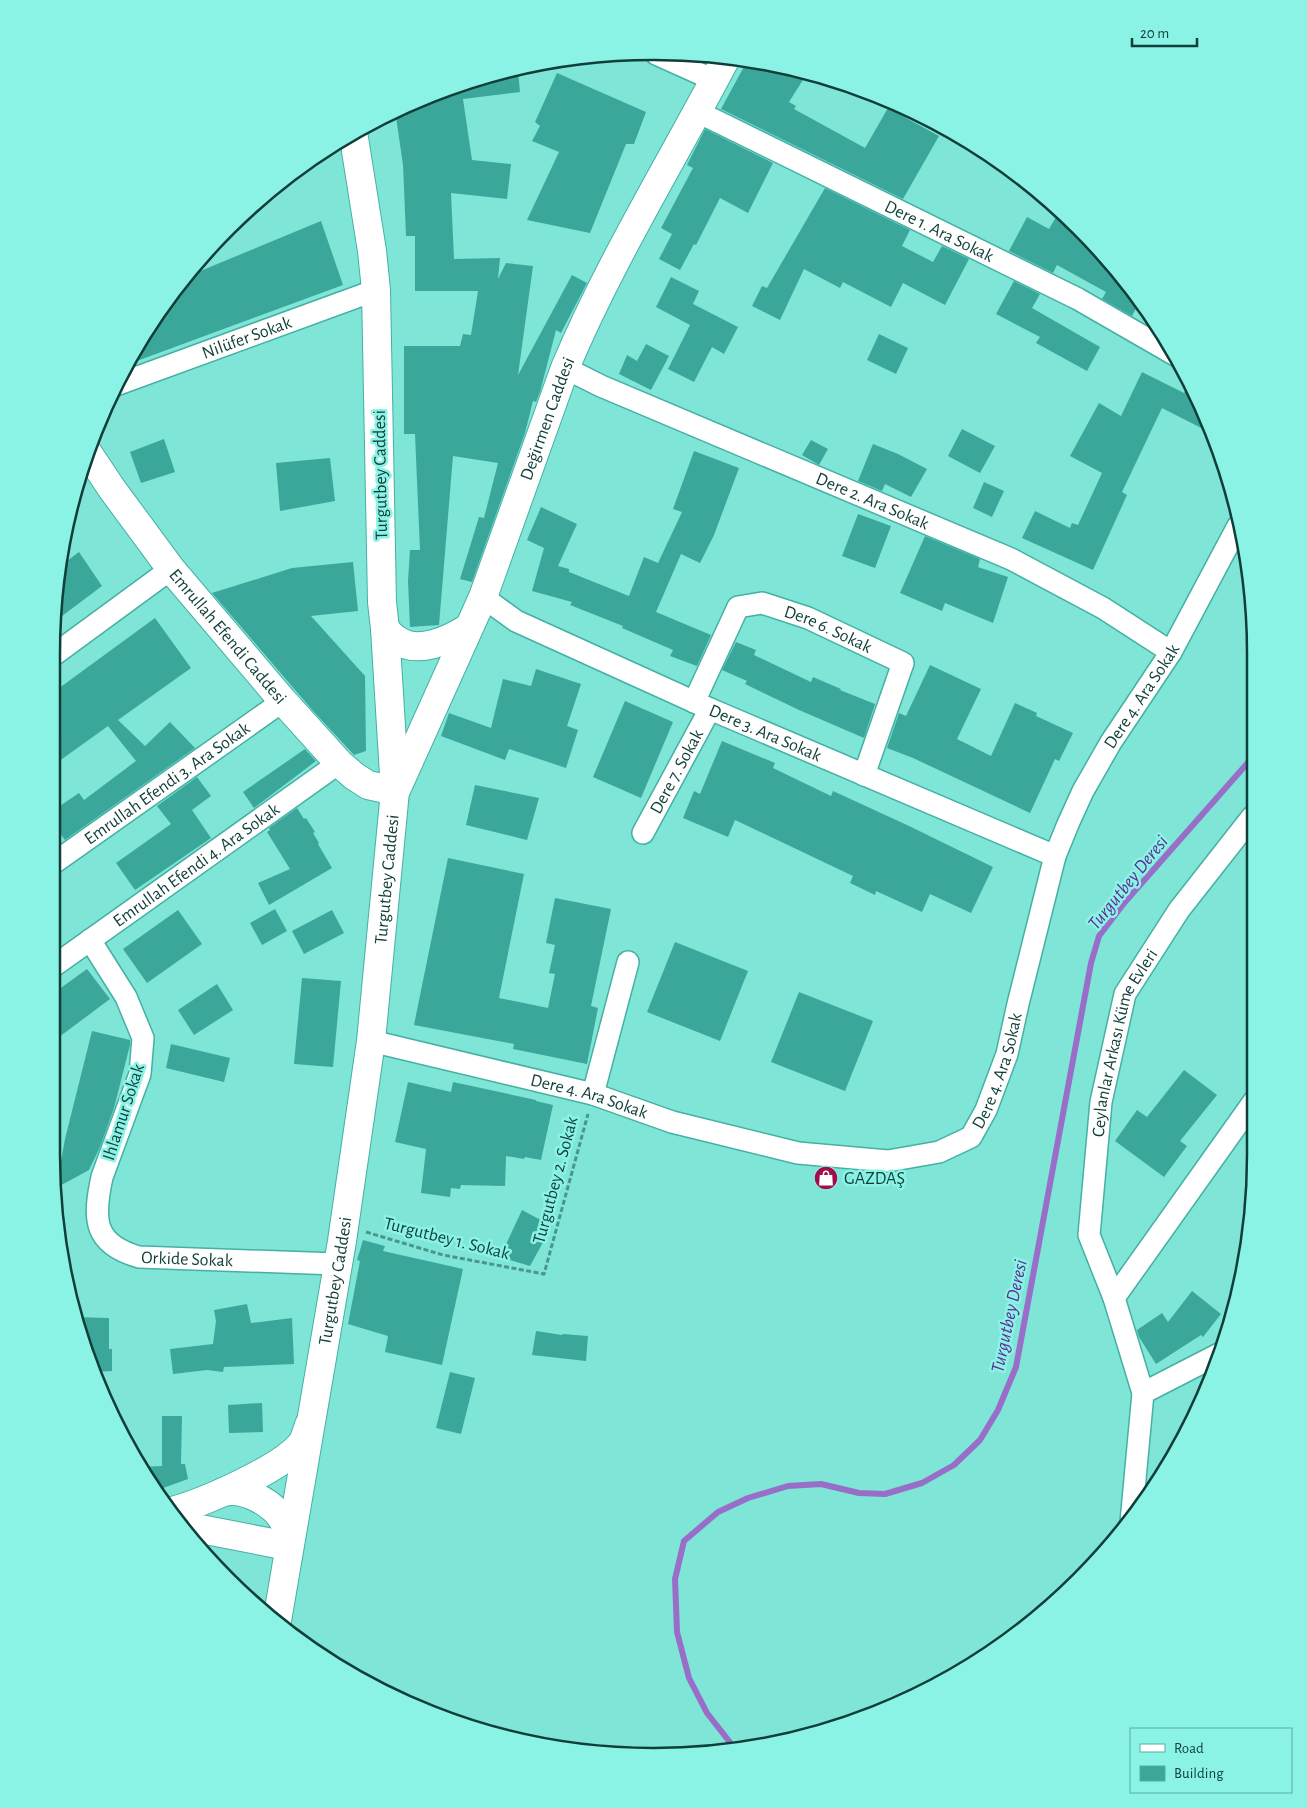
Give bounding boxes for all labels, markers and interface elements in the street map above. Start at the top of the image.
scale bar [1132,15,1197,47]
text: 20 m [1140,26,1169,41]
street label: Dere 1. Ara Sokak [882,197,997,266]
street label: Nilüfer Sokak [200,313,295,363]
street label: Değirmen Caddesi [518,355,579,483]
street label: Turgutbey Caddesi [371,410,391,540]
street label: Dere 2. Ara Sokak [813,470,932,534]
street label: Emrullah Efendi Caddesi [165,566,289,708]
street label: Dere 6. Sokak [782,603,875,657]
street label: Dere 4. Ara Sokak [1101,641,1184,752]
street label: Dere 3. Ara Sokak [706,702,824,766]
street label: Emrullah Efendi 3. Ara Sokak [81,719,254,848]
street label: Dere 7. Sokak [647,726,708,817]
street label: Emrullah Efendi 4. Ara Sokak [110,800,284,931]
street label: Turgutbey Caddesi [372,814,403,945]
water label: Turgutbey Deresi [1085,832,1172,934]
street label: Ceylanlar Arkası Küme Evleri [1090,946,1161,1138]
street label: Dere 4. Ara Sokak [969,1011,1026,1132]
street label: Ihlamur Sokak [100,1061,148,1163]
street label: Dere 4. Ara Sokak [528,1071,651,1123]
street label: Turgutbey 2. Sokak [530,1114,582,1246]
shop icon: GAZDAŞ [813,1165,839,1191]
place label: GAZDAŞ [844,1170,905,1188]
street label: Turgutbey 1. Sokak [382,1215,512,1263]
street label: Turgutbey Caddesi [316,1216,355,1347]
street label: Orkide Sokak [141,1249,234,1270]
water label: Turgutbey Deresi [988,1258,1031,1374]
legend [1130,1728,1292,1793]
text: Road [1174,1741,1204,1756]
text: Building [1174,1766,1224,1781]

